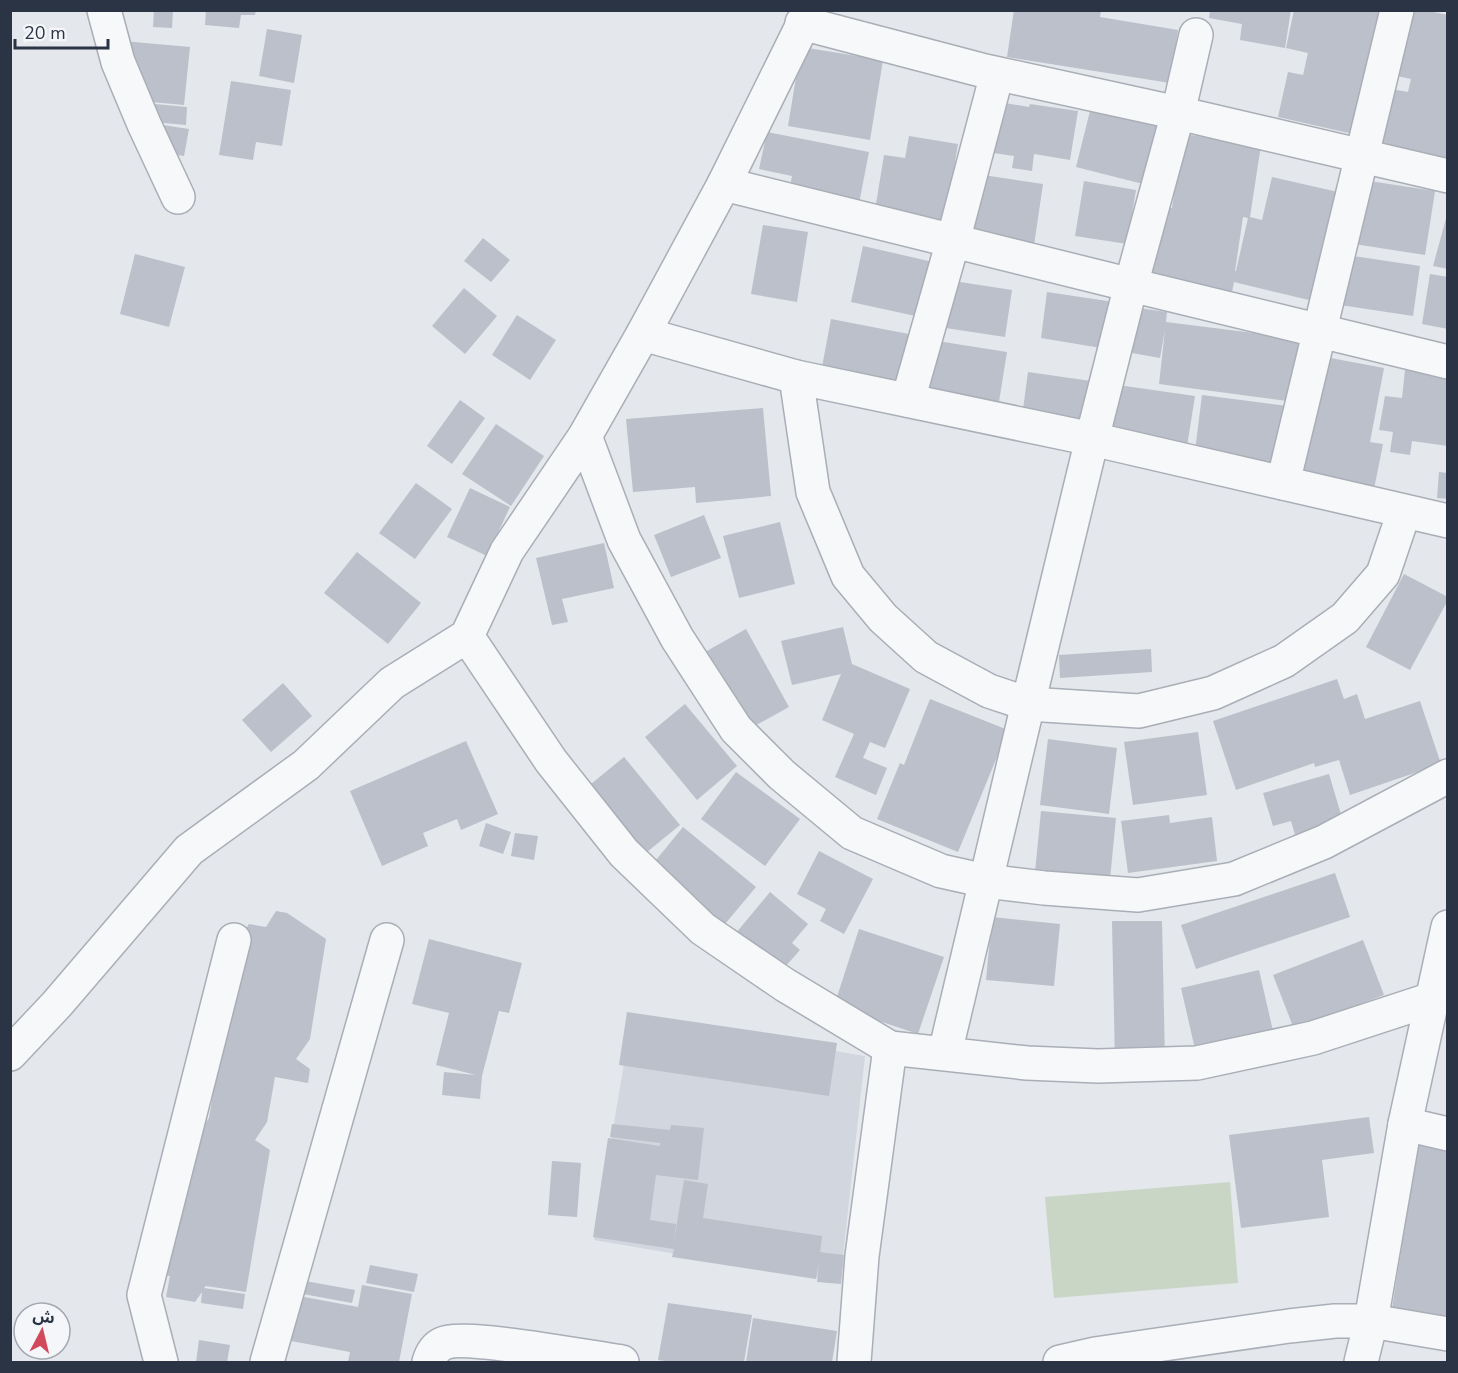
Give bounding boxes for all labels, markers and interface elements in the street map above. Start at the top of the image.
scale bar [15,12,108,50]
text: 20 m [24,21,66,45]
north arrow [12,1301,72,1361]
text: ش [31,1305,56,1329]

